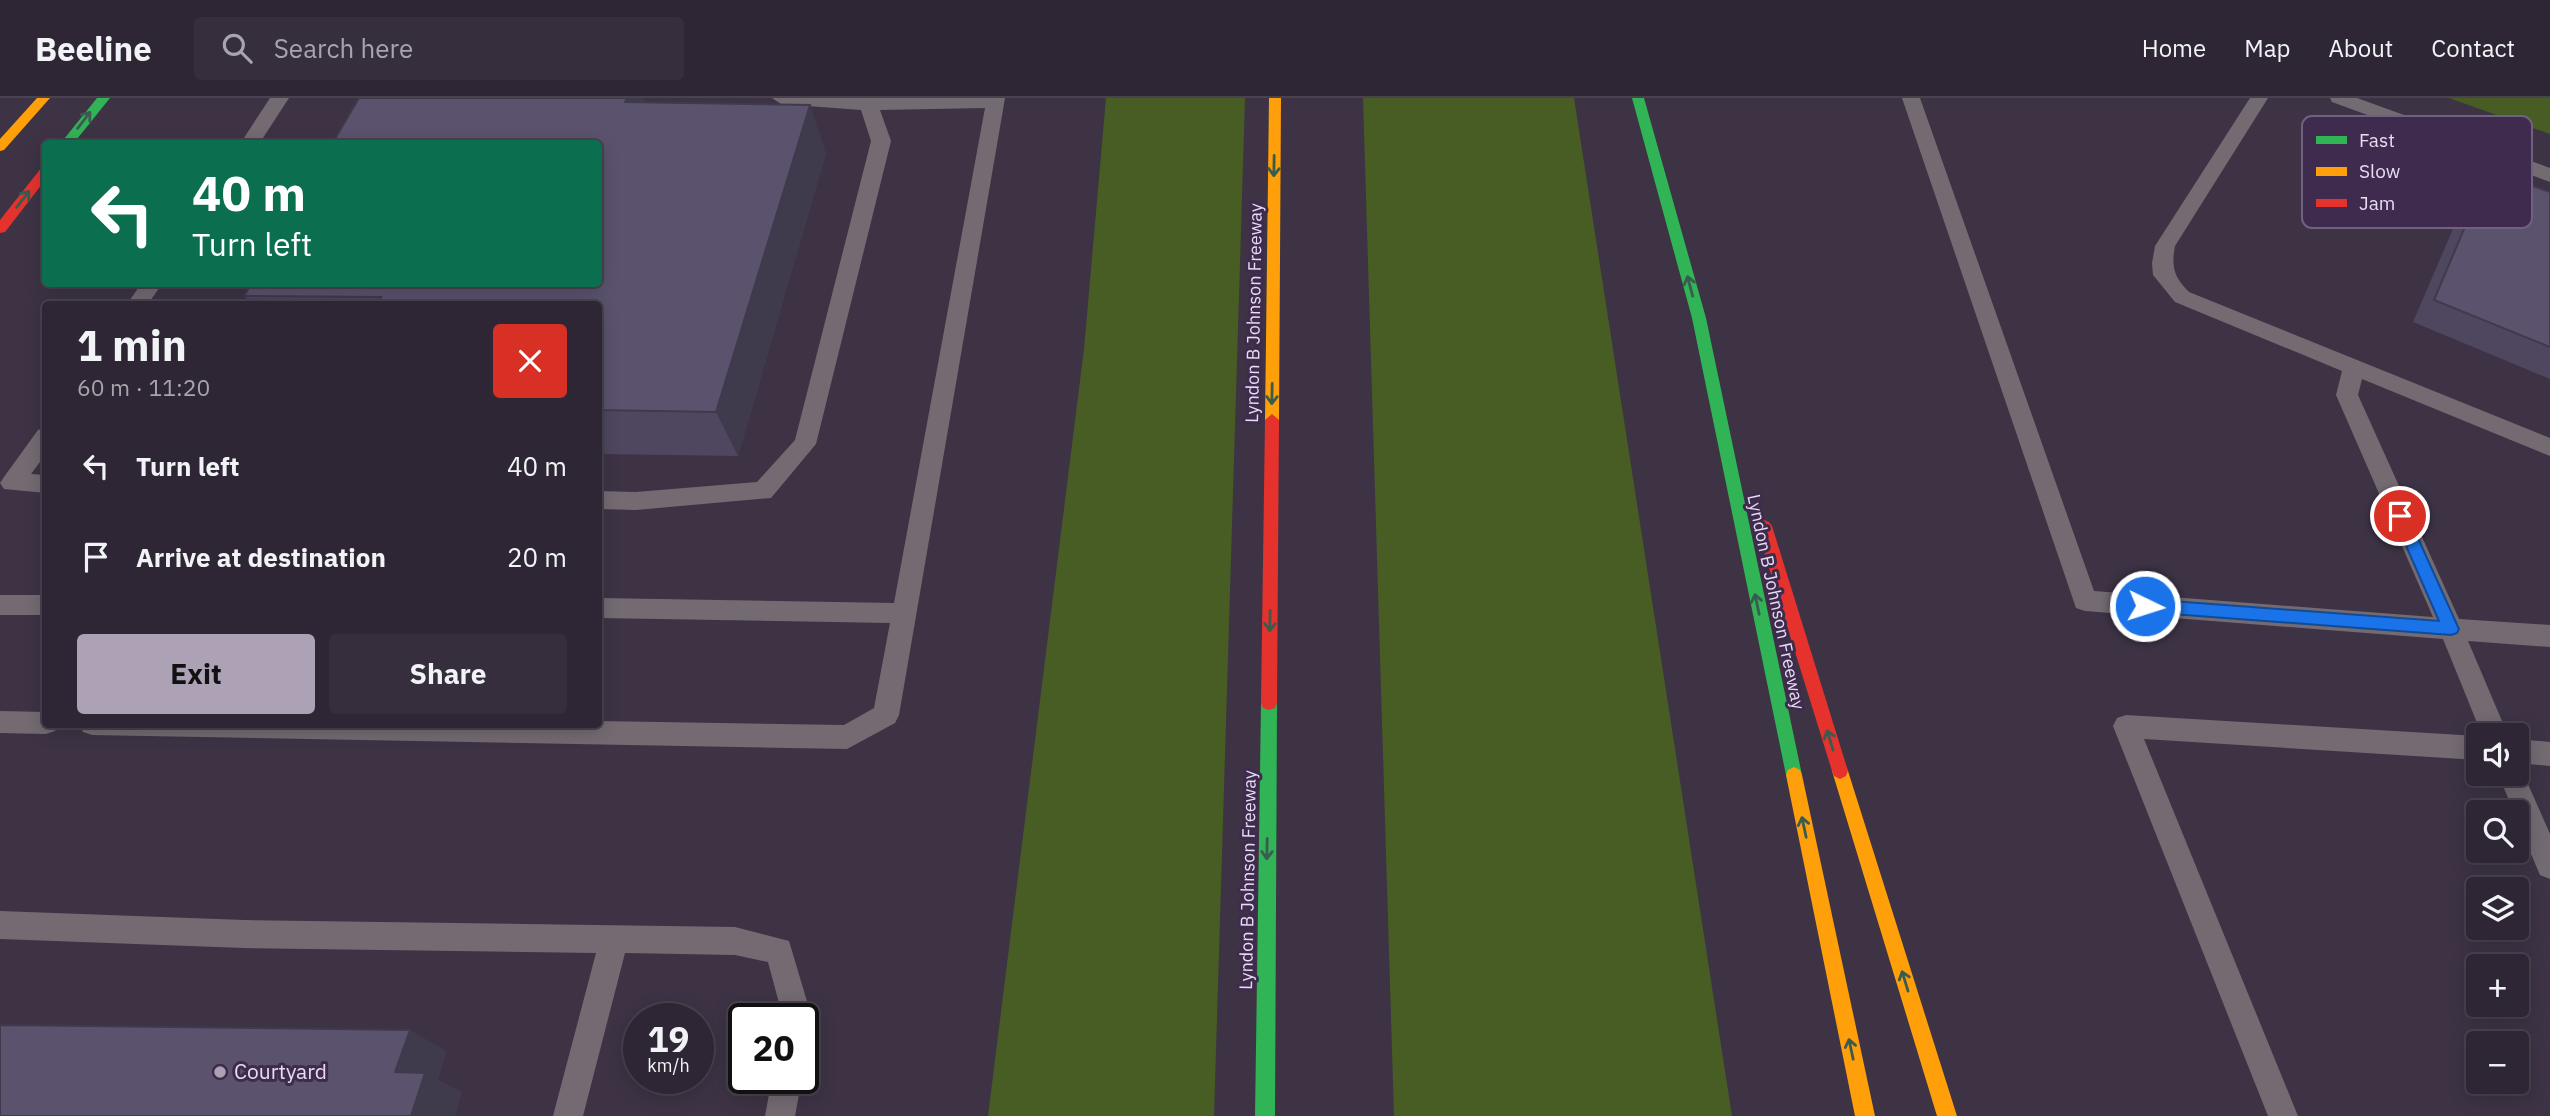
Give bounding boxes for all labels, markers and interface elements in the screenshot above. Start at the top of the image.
search box [194,17,684,80]
text: Beeline [35,27,152,70]
icon: search [218,29,256,67]
text: Search here [274,31,413,65]
text: Home [2142,32,2206,64]
text: Map [2244,32,2290,64]
text: About [2328,32,2393,64]
text: Contact [2431,32,2515,64]
one-way arrow [77,111,92,130]
legend [2302,116,2532,228]
text: Fast [2359,128,2395,152]
one-way arrow [1267,154,1281,177]
text: Slow [2359,159,2400,183]
text: 40 m [192,161,306,224]
icon: left [77,168,168,259]
one-way arrow [15,191,30,209]
text: Jam [2359,191,2395,215]
street label: Lyndon B Johnson Freeway [1240,203,1267,423]
text: Turn left [192,223,312,265]
one-way arrow [1683,275,1696,297]
text: 1 min [77,318,187,373]
button: close [493,324,567,398]
text: 60 m · 11:20 [77,372,210,402]
one-way arrow [1265,382,1279,405]
icon: left [77,447,115,485]
text: Turn left [136,449,239,483]
text: 40 m [507,449,567,483]
pin [2370,486,2430,546]
street label: Lyndon B Johnson Freeway [1742,492,1811,712]
icon: arrive [2381,497,2419,535]
icon: arrive [77,538,115,576]
text: Arrive at destination [136,540,386,574]
text: 20 m [507,540,567,574]
position arrow [2108,569,2182,643]
one-way arrow [1750,593,1763,616]
one-way arrow [1263,609,1277,632]
button: Exit [77,634,315,714]
button: Share [329,634,567,714]
map controls [2466,723,2529,1094]
button: sound [2466,723,2529,786]
one-way arrow [1823,729,1836,751]
street label: Lyndon B Johnson Freeway [1234,770,1261,990]
button: search [2466,800,2529,863]
one-way arrow [1796,816,1810,839]
one-way arrow [1260,837,1274,860]
button: layers [2466,877,2529,940]
button: + [2466,954,2529,1017]
one-way arrow [1897,970,1910,992]
speed limit sign: 20 [728,1003,819,1094]
text: 19 [647,1016,690,1062]
button: − [2466,1031,2529,1094]
one-way arrow [1843,1038,1857,1061]
text: km/h [647,1054,690,1077]
place label: Courtyard [234,1057,327,1085]
marker: Courtyard [212,1064,228,1080]

